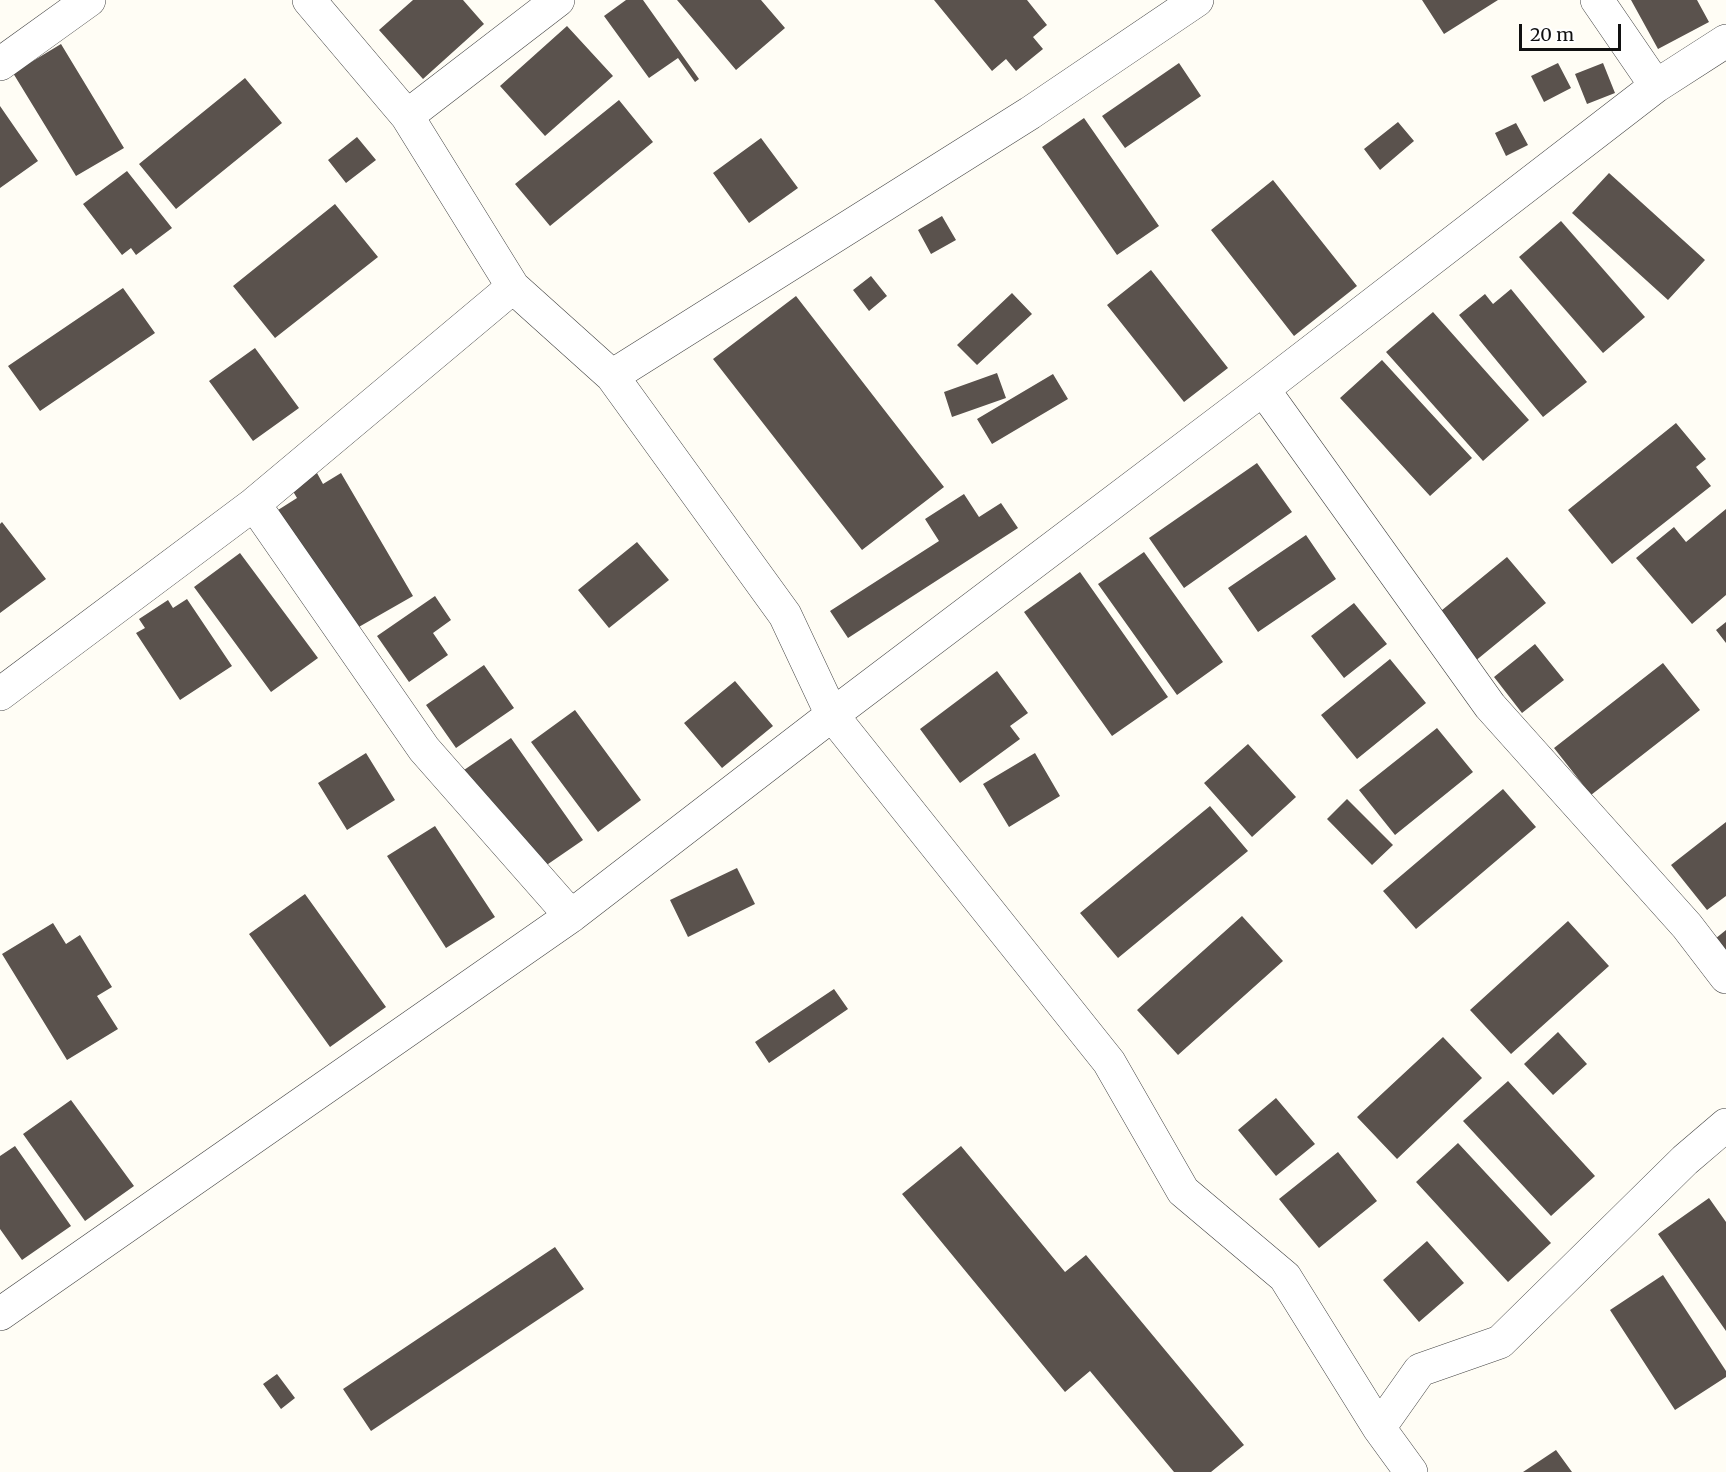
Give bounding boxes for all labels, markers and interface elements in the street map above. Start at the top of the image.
scale bar [1522,12,1624,50]
text: 20 m [1530,23,1574,46]

